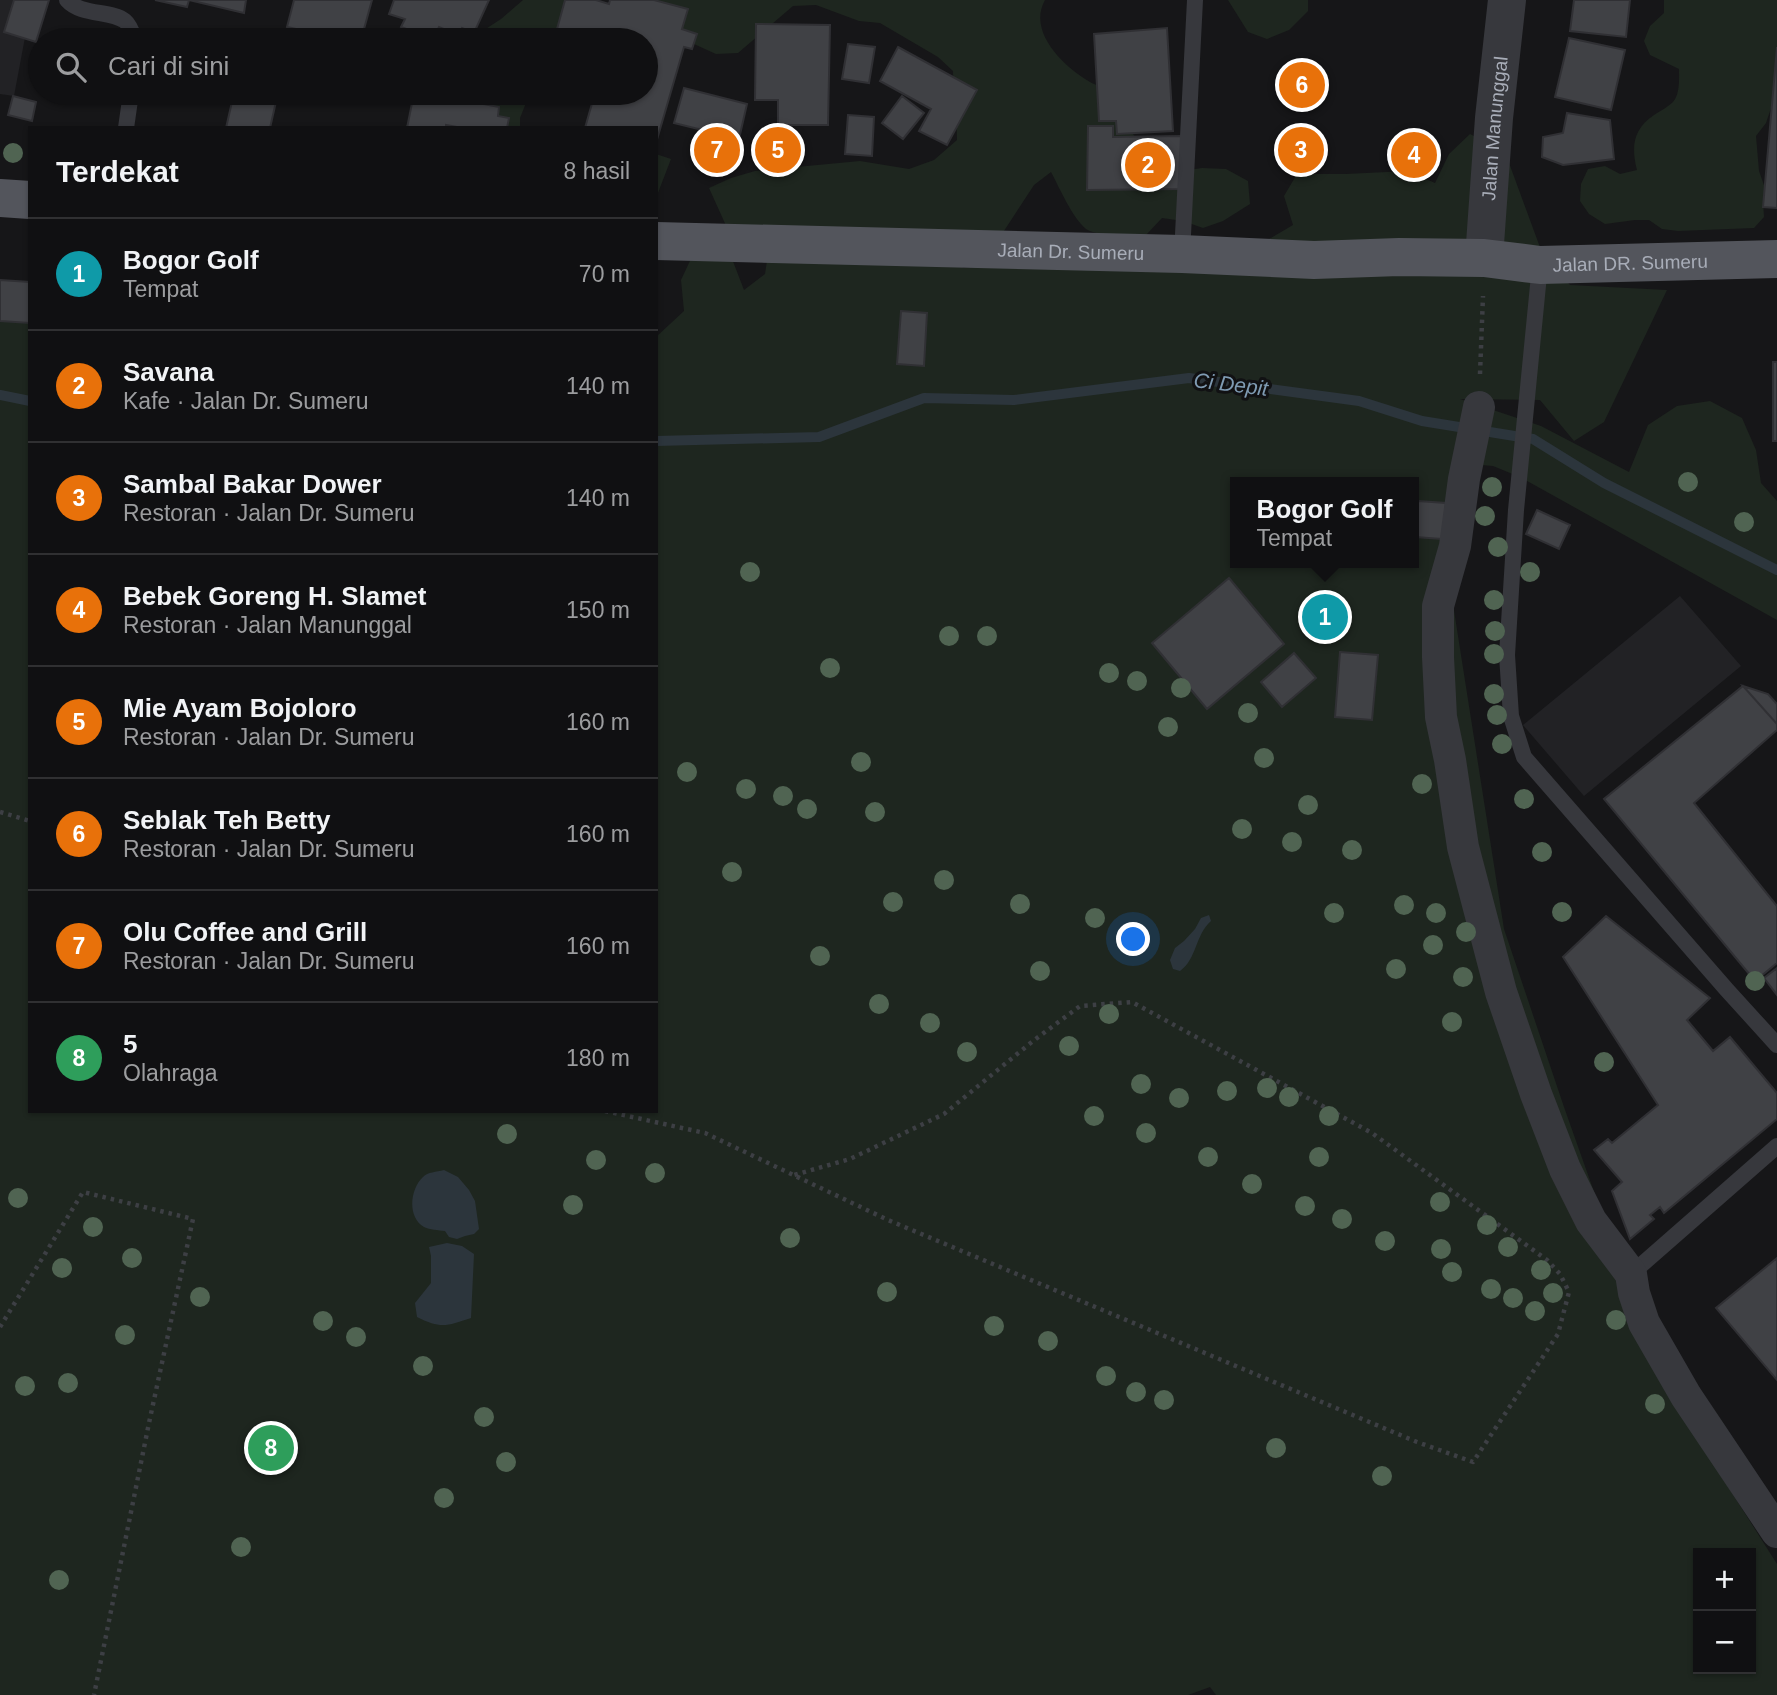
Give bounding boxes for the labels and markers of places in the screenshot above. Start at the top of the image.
pin: 6 [1279,59,1325,111]
pin: 7 [694,124,740,176]
pin: 5 [755,124,801,176]
pin: 3 [1278,124,1324,176]
pin: 4 [1391,129,1437,181]
pin: 2 [1125,139,1171,191]
pin: 1 [1302,591,1348,643]
pin: 8 [248,1422,294,1474]

